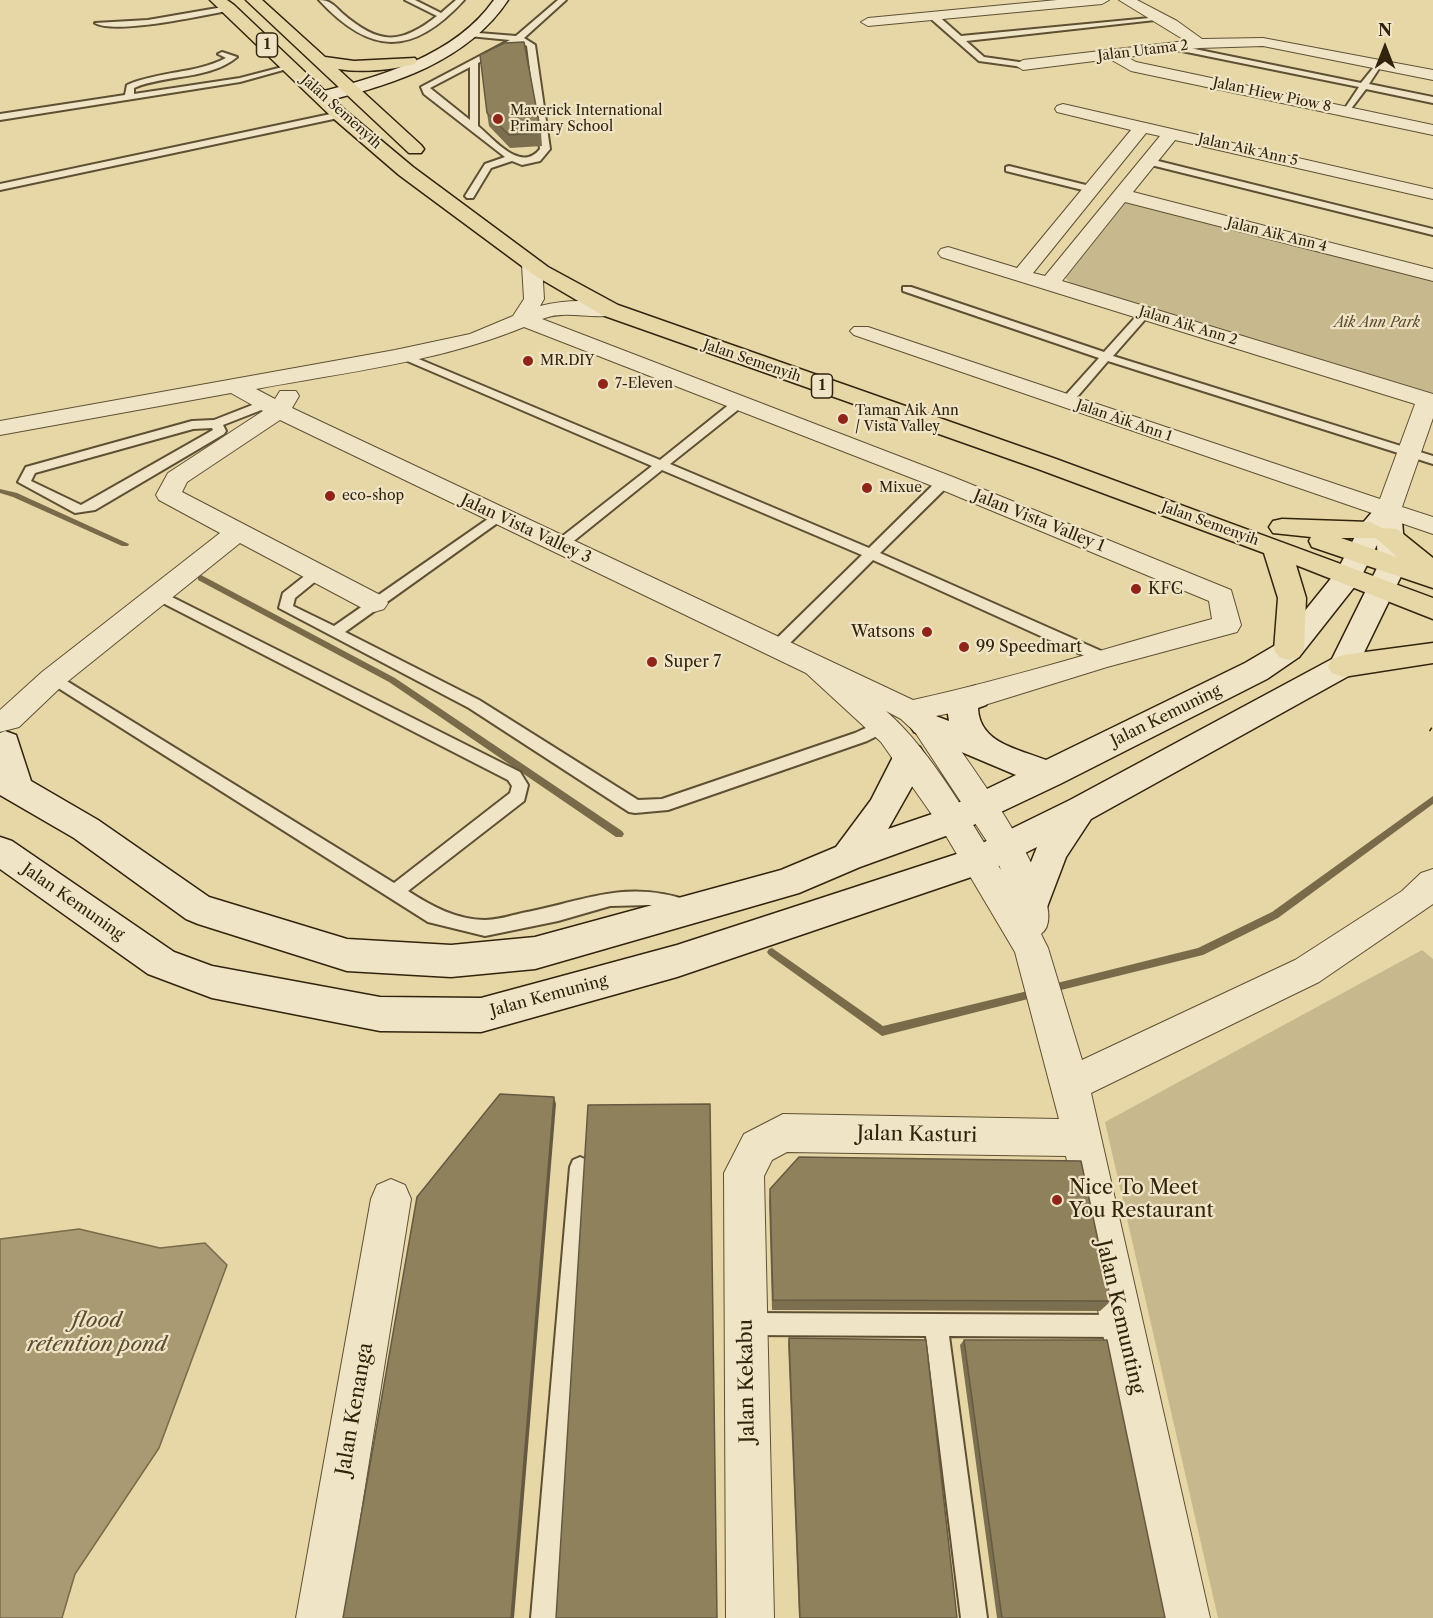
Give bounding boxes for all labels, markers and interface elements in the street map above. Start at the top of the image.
north arrow [1355,18,1415,78]
text: N [1378,20,1392,40]
road number: 1 [256,33,278,57]
street label: Jalan Utama 2 [1097,37,1189,65]
street label: Jalan Semenyih [297,71,385,153]
street label: Jalan Hiew Piow 8 [1211,74,1333,116]
place label: Maverick International Primary School [510,103,662,136]
marker: Maverick International Primary School [491,112,505,126]
street label: Jalan Aik Ann 5 [1196,130,1300,170]
street label: Jalan Aik Ann 4 [1225,214,1329,256]
street label: Jalan Aik Ann 2 [1137,303,1239,349]
park label: Aik Ann Park [1334,315,1420,331]
street label: Jalan Semenyih [701,336,803,386]
place label: MR.DIY [540,353,594,369]
marker: MR.DIY [521,354,535,368]
road number: 1 [812,374,832,398]
place label: 7-Eleven [615,376,673,392]
marker: 7-Eleven [596,377,610,391]
street label: Jalan Aik Ann 1 [1074,397,1174,445]
place label: Taman Aik Ann / Vista Valley [855,403,959,436]
marker: Taman Aik Ann / Vista Valley [836,412,850,426]
place label: Mixue [879,480,922,496]
marker: Mixue [860,481,874,495]
street label: Jalan Vista Valley 1 [971,486,1107,556]
place label: eco-shop [342,488,404,504]
marker: eco-shop [323,489,337,503]
street label: Jalan Vista Valley 3 [458,490,594,568]
street label: Jalan Semenyih [1159,499,1261,549]
place label: KFC [1148,579,1183,599]
marker: KFC [1129,582,1143,596]
place label: Watsons [851,622,915,642]
marker: Watsons [920,625,934,639]
place label: 99 Speedmart [976,637,1082,657]
marker: 99 Speedmart [957,640,971,654]
place label: Super 7 [664,652,721,672]
marker: Super 7 [645,655,659,669]
street label: Jalan Kemuning [1108,681,1224,751]
street label: Jalan Kemuning [18,860,128,944]
street label: Jalan Kemuning [488,971,610,1021]
street label: Jalan Kasturi [857,1122,977,1148]
place label: Nice To Meet You Restaurant [1069,1176,1214,1223]
marker: Nice To Meet You Restaurant [1050,1193,1064,1207]
street label: Jalan Kemunting [1091,1238,1149,1396]
water label: flood retention pond [27,1308,167,1358]
street label: Jalan Kekabu [734,1319,760,1443]
street label: Jalan Kenanga [331,1341,379,1477]

